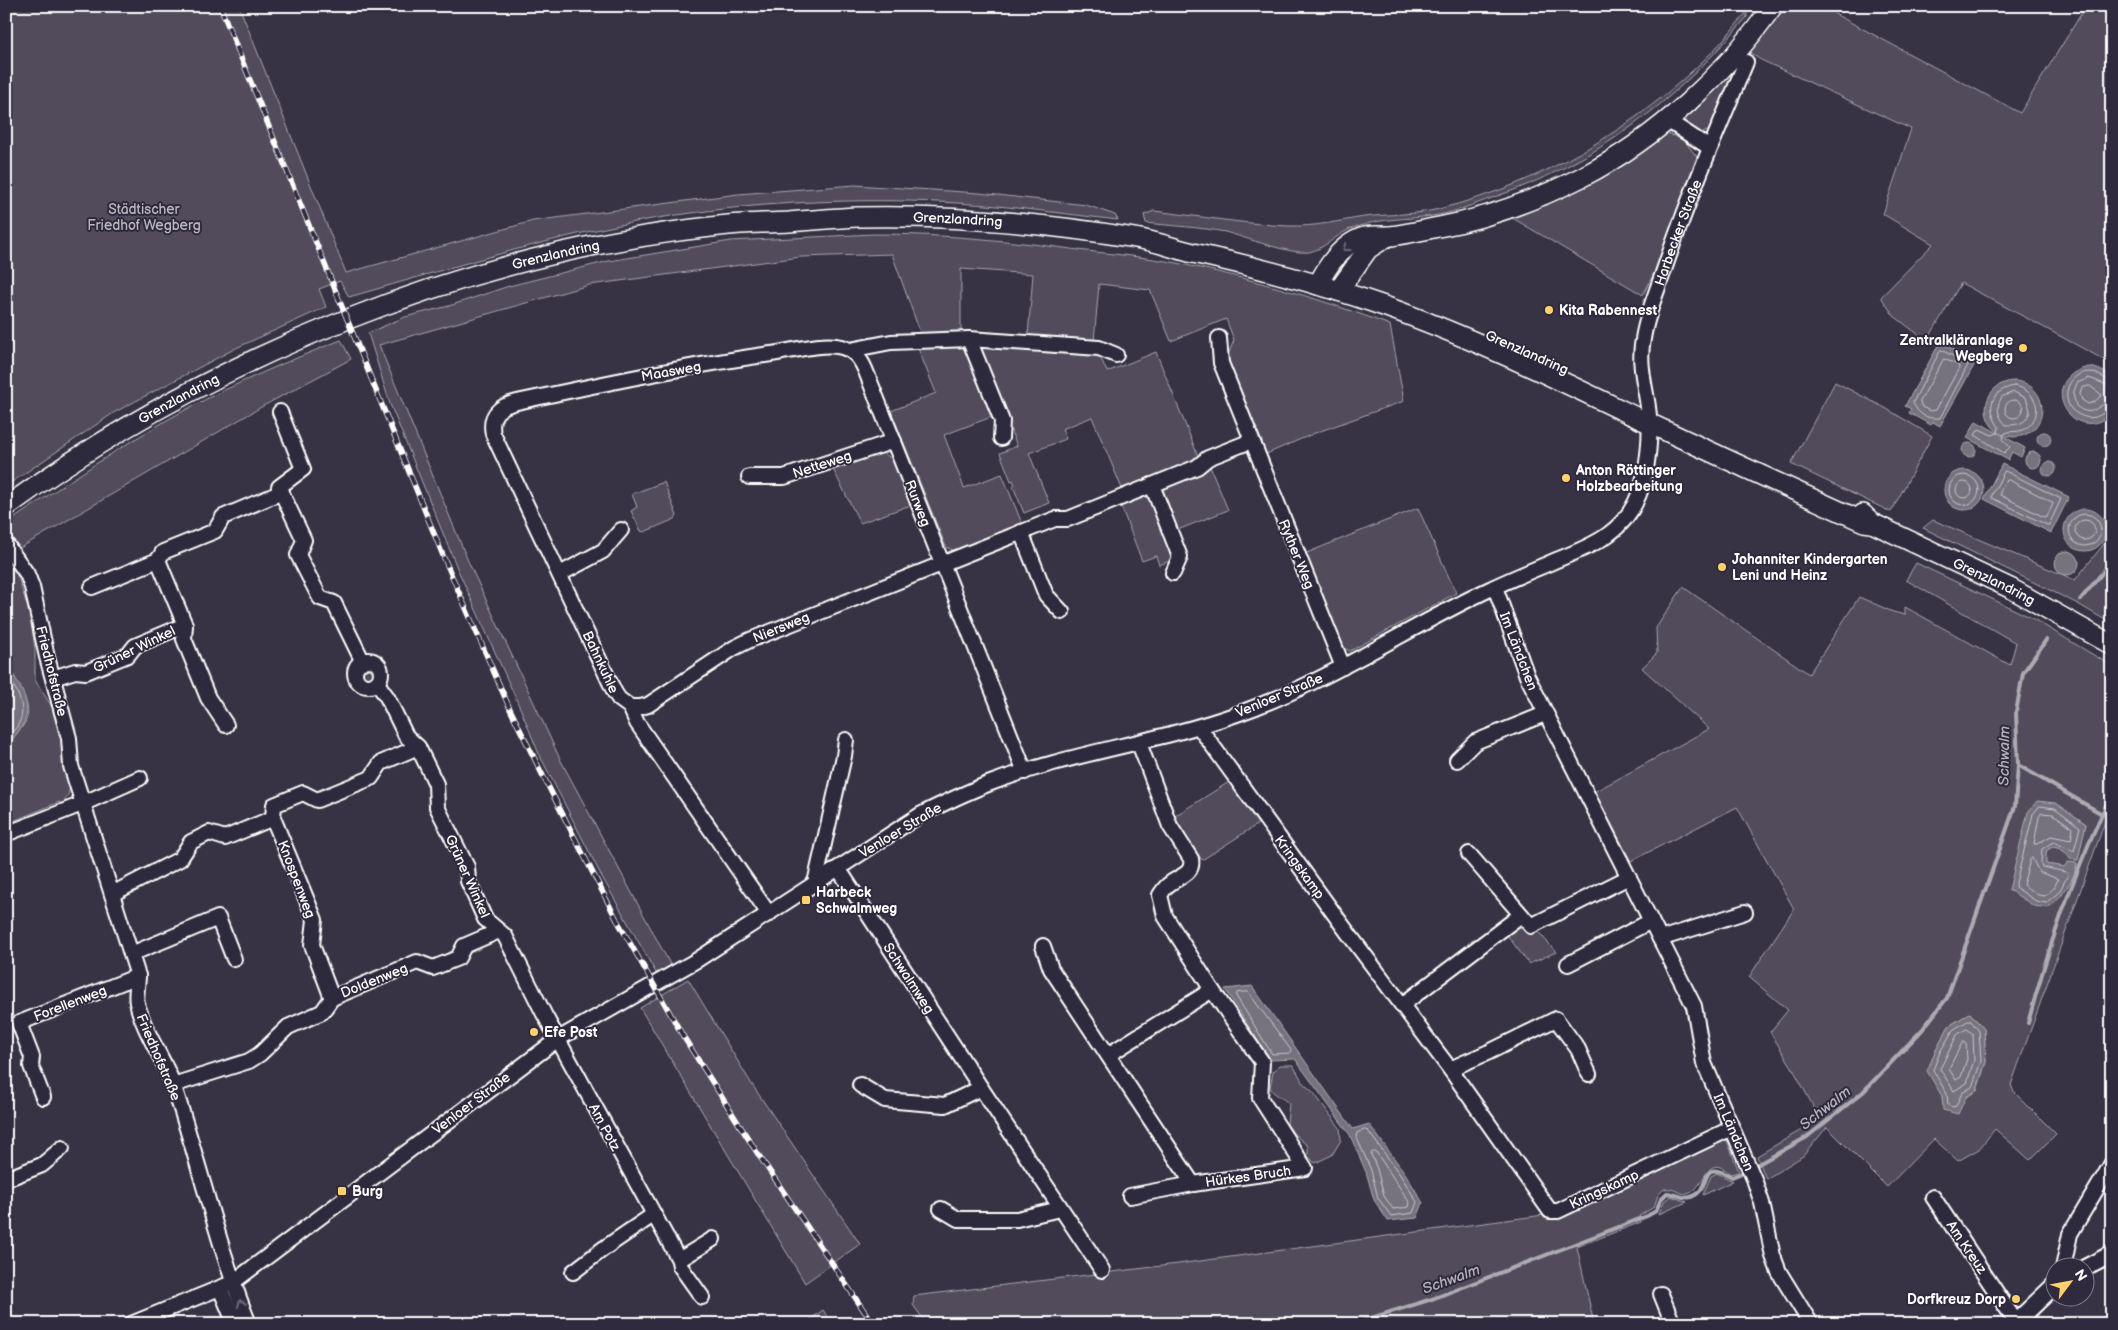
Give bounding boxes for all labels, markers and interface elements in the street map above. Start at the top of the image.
street label: Harbecker Straße [1651,177,1706,288]
park label: Städtischer Friedhof Wegberg [87,201,201,234]
street label: Grenzlandring [913,209,1003,231]
street label: Grenzlandring [510,237,601,273]
one-way arrow [1343,243,1352,251]
place label: Kita Rabennest [1559,302,1657,319]
marker: Kita Rabennest [1543,304,1555,316]
street label: Grenzlandring [1483,327,1571,378]
place label: Zentralkläranlage Wegberg [1900,332,2013,365]
marker: Zentralkläranlage Wegberg [2017,342,2029,354]
street label: Maasweg [640,358,702,385]
street label: Grenzlandring [135,370,222,428]
street label: Netteweg [791,447,854,482]
place label: Anton Röttinger Holzbearbeitung [1575,462,1683,495]
marker: Anton Röttinger Holzbearbeitung [1560,472,1572,484]
street label: Rurweg [901,478,934,529]
street label: Ryther Weg [1275,517,1318,591]
place label: Johanniter Kindergarten Leni und Heinz [1732,551,1888,584]
street label: Grenzlandring [1950,554,2038,609]
marker: Johanniter Kindergarten Leni und Heinz [1716,561,1728,573]
street label: Niersweg [750,608,812,647]
street label: Im Ländchen [1496,610,1541,693]
street label: Grüner Winkel [90,622,178,677]
street label: Friedhofstraße [32,624,71,718]
street label: Bahnkuhle [579,628,622,696]
street label: Venloer Straße [1233,669,1325,721]
water label: Schwalm [1994,726,2015,786]
street label: Venloer Straße [856,799,945,862]
street label: Grüner Winkel [442,832,493,920]
street label: Kringskamp [1271,832,1328,902]
street label: Knospenweg [274,838,319,920]
place label: Harbeck Schwalmweg [816,884,897,917]
marker: Harbeck Schwalmweg [800,894,812,906]
street label: Schwalmweg [879,940,938,1017]
street label: Doldenweg [338,959,410,1002]
street label: Forellenweg [31,982,109,1025]
street label: Friedhofstraße [133,1011,184,1103]
place label: Efe Post [544,1024,598,1041]
marker: Efe Post [528,1026,540,1038]
street label: Venloer Straße [429,1069,514,1138]
water label: Schwalm [1796,1082,1855,1134]
street label: Im Ländchen [1710,1091,1758,1174]
street label: Am Potz [585,1101,624,1154]
street label: Hürkes Bruch [1204,1162,1292,1191]
street label: Kringskamp [1567,1166,1642,1213]
place label: Burg [352,1183,383,1200]
marker: Burg [336,1185,348,1197]
street label: Am Kreuz [1943,1217,1991,1277]
north arrow [2046,1258,2096,1308]
water label: Schwalm [1420,1260,1483,1299]
text: N [2071,1266,2091,1284]
place label: Dorfkreuz Dorp [1907,1291,2006,1308]
marker: Dorfkreuz Dorp [2010,1293,2022,1305]
one-way arrow [236,1299,247,1308]

